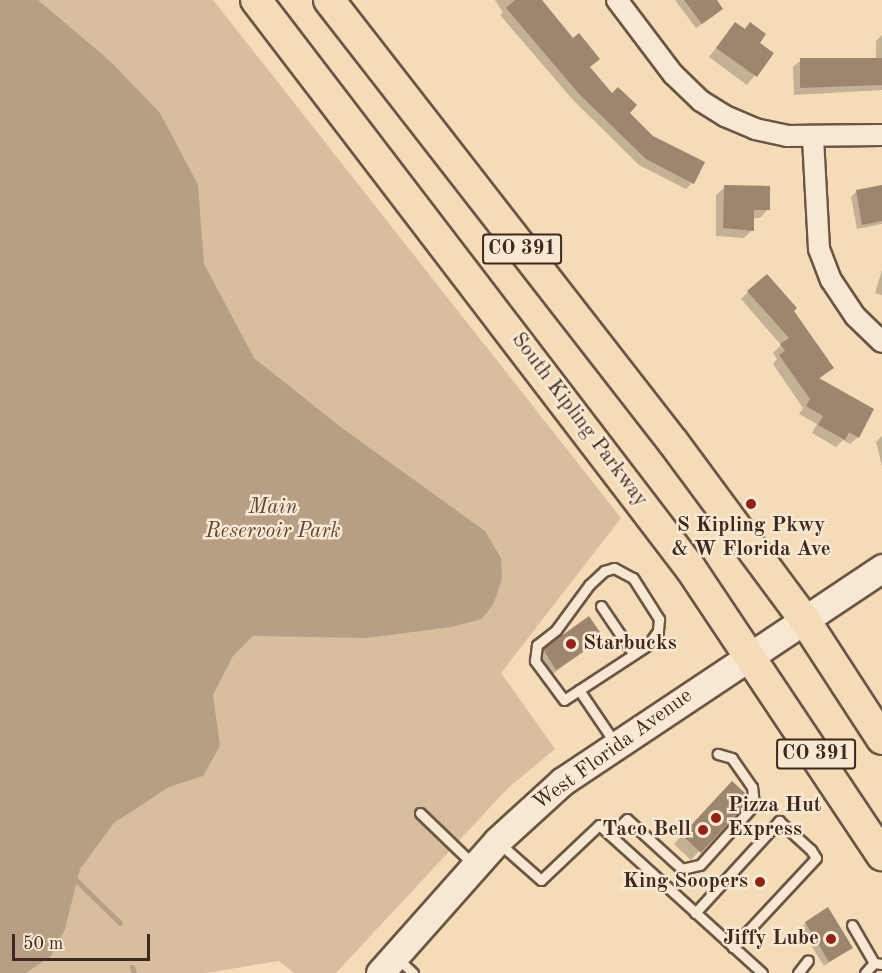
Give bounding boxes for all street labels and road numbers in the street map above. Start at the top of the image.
road number: CO 391 [482,232,562,266]
street label: South Kipling Parkway [505,328,653,512]
street label: West Florida Avenue [528,684,698,816]
road number: CO 391 [776,737,856,771]

